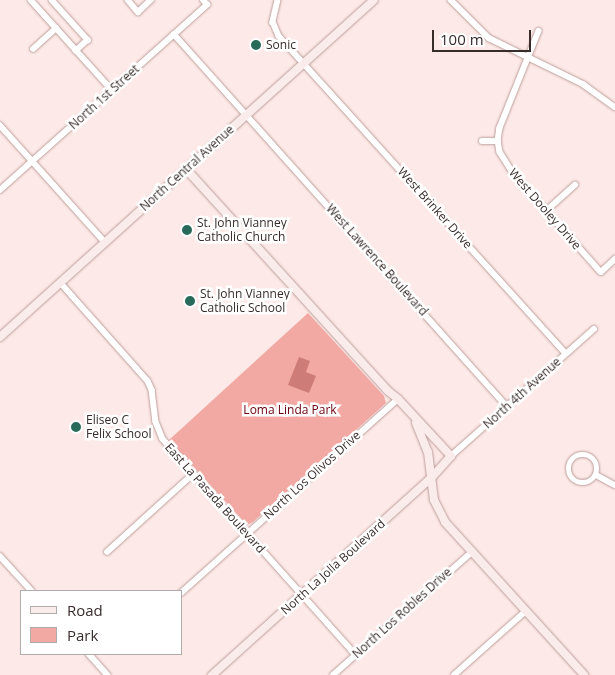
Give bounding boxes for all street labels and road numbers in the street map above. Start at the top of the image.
street label: North 1st Street [66,62,142,132]
street label: North Central Avenue [137,122,237,214]
street label: West Brinker Drive [395,164,475,252]
street label: West Dooley Drive [506,166,584,252]
street label: West Lawrence Boulevard [323,201,431,319]
street label: North 4th Avenue [480,354,564,432]
street label: North Los Olivos Drive [261,428,363,522]
street label: East La Pasada Boulevard [162,440,268,556]
street label: North La Jolla Boulevard [278,516,388,618]
street label: North Los Robles Drive [350,565,454,661]

